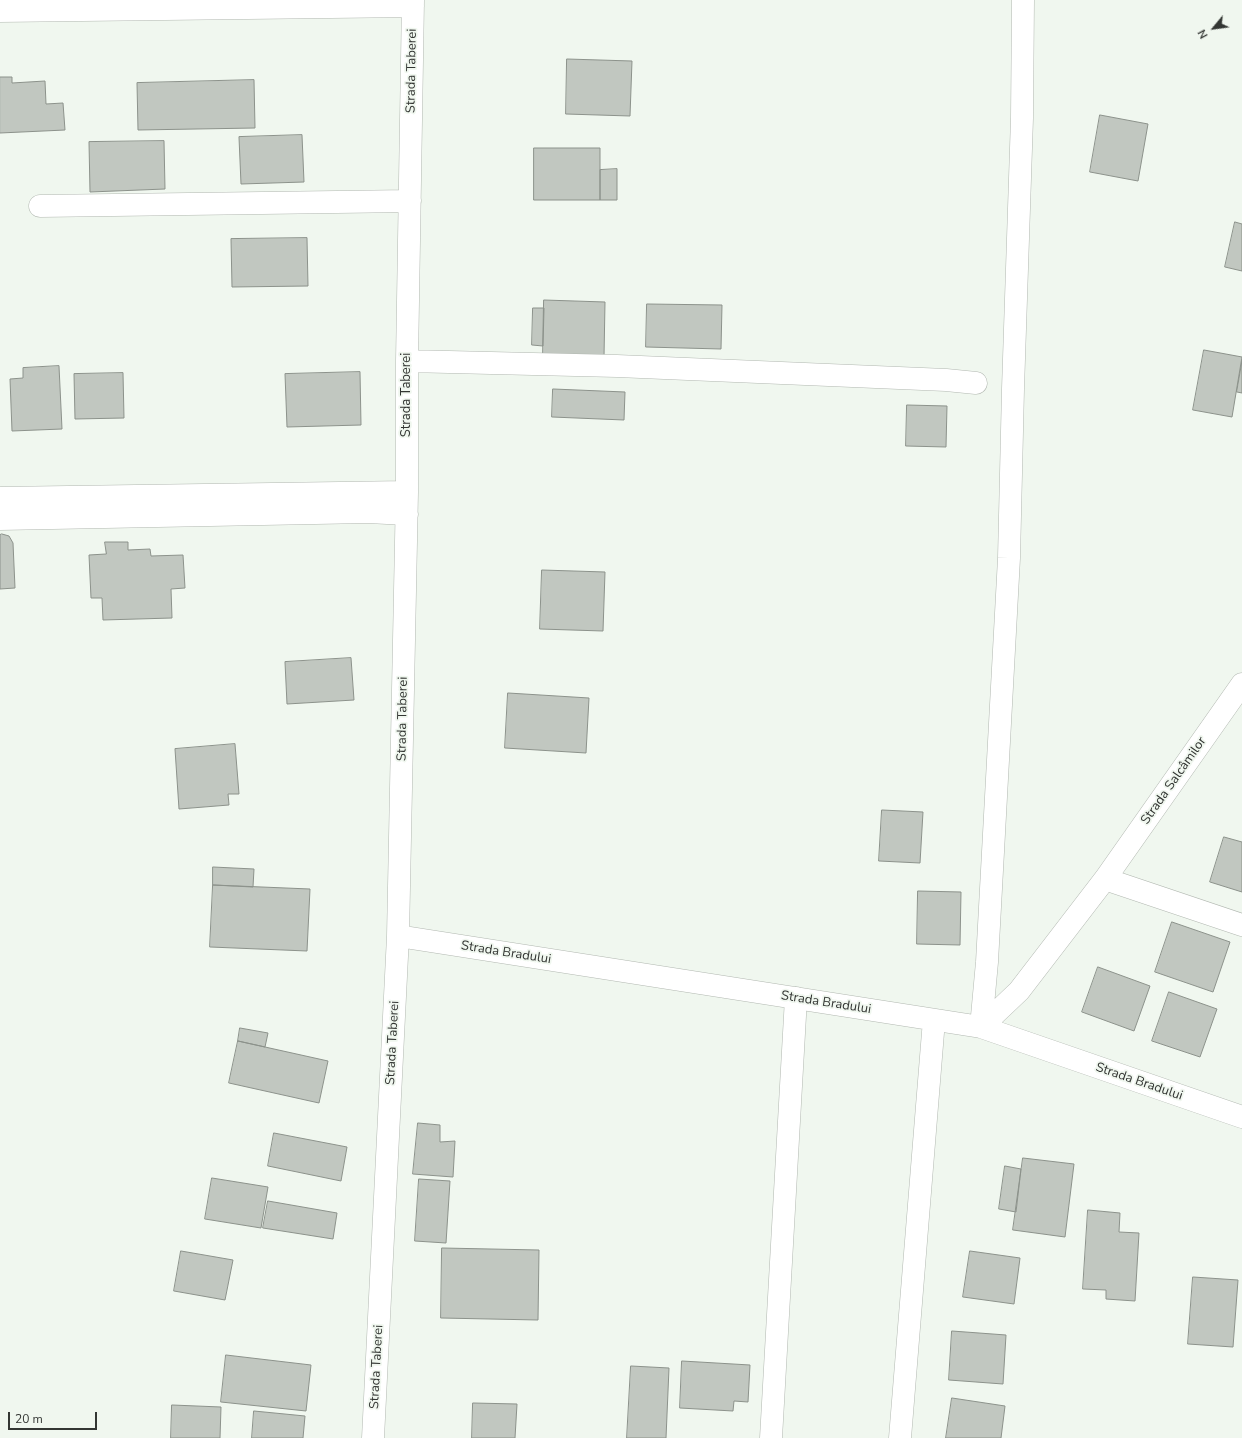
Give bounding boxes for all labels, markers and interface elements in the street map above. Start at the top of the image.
north arrow [1194,8,1234,48]
text: N [1195,27,1212,41]
street label: Strada Taberei [403,29,421,113]
street label: Strada Taberei [399,353,415,437]
street label: Strada Taberei [394,677,412,761]
street label: Strada Salcâmilor [1138,734,1210,828]
street label: Strada Bradului [460,938,552,968]
street label: Strada Bradului [780,988,872,1018]
street label: Strada Taberei [383,1000,403,1086]
street label: Strada Bradului [1093,1060,1185,1104]
street label: Strada Taberei [367,1324,387,1410]
scale bar [10,1404,99,1430]
text: 20 m [15,1411,43,1427]

